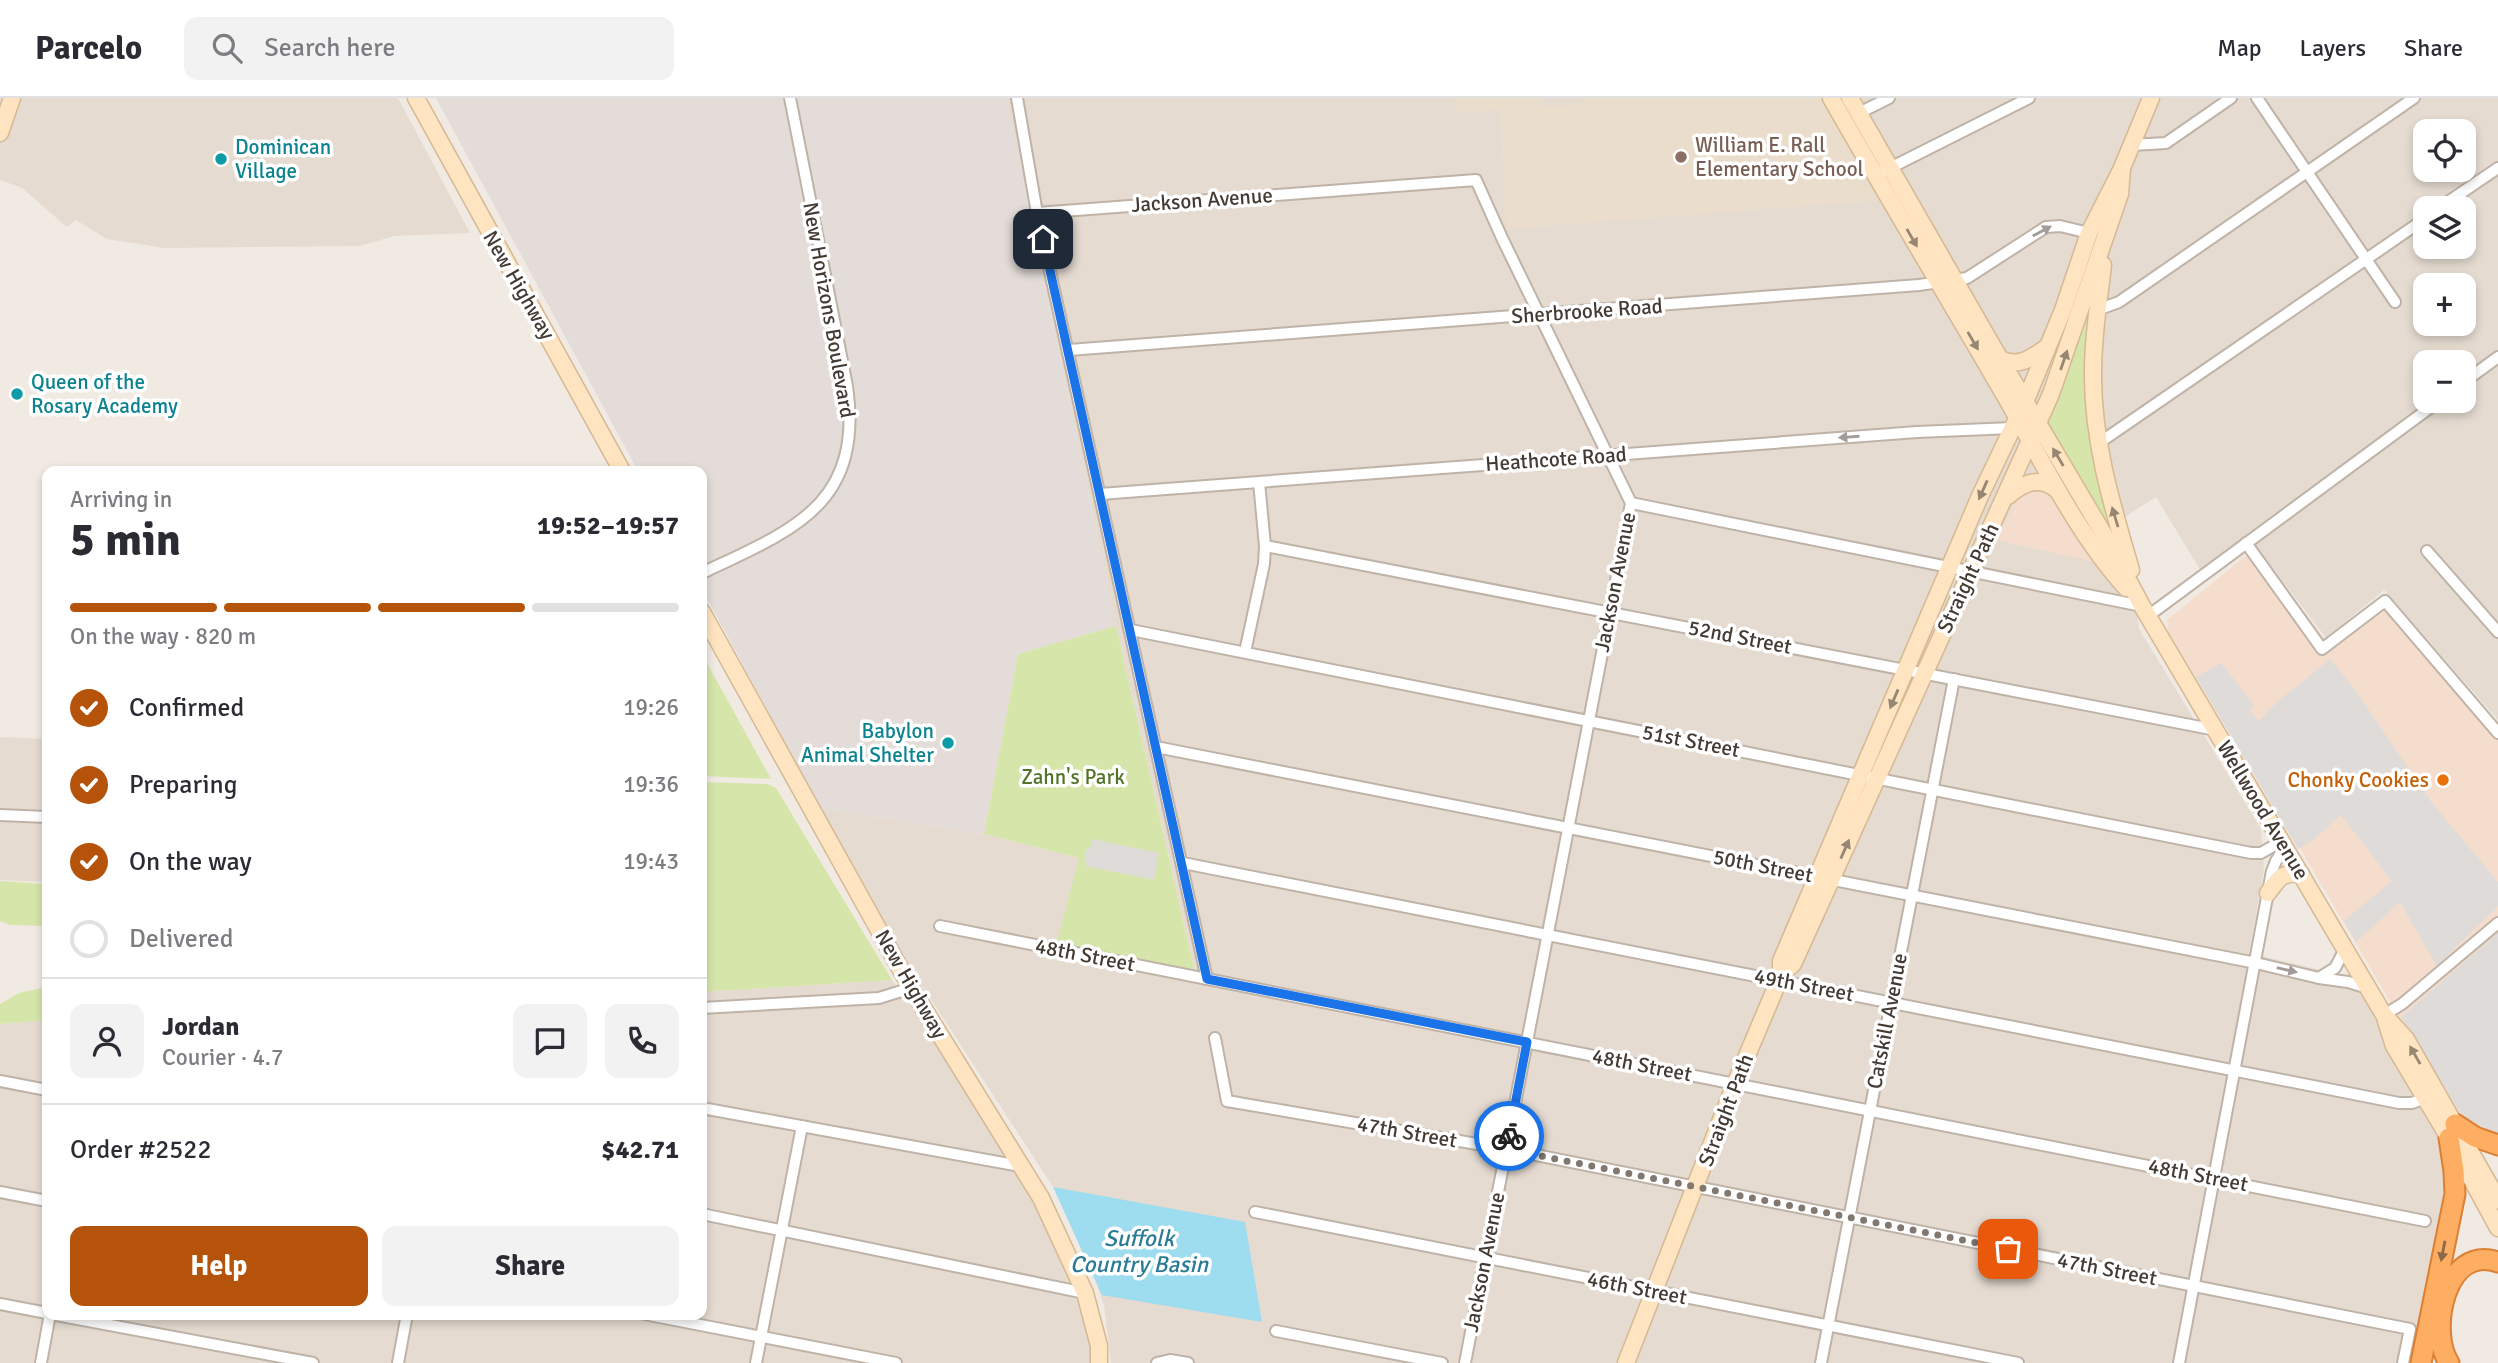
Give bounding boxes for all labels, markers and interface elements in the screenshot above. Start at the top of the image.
search box [184,17,674,80]
text: Parcelo [35,28,142,69]
icon: search [208,29,246,67]
text: Search here [264,32,395,64]
text: Map [2217,33,2262,63]
text: Layers [2300,33,2366,63]
text: Share [2404,33,2463,63]
map controls [2413,119,2476,413]
button: locate [2413,119,2476,182]
place label: William E. Rall Elementary School [1695,132,1864,182]
place label: Dominican Village [235,134,331,184]
marker: William E. Rall Elementary School [1673,149,1689,165]
marker: Dominican Village [213,151,229,167]
street label: Jackson Avenue [1130,182,1274,218]
button: layers [2413,196,2476,259]
street label: New Horizons Boulevard [797,200,861,420]
pin [1013,209,1073,269]
icon: home [1024,220,1062,258]
street label: New Highway [477,226,561,344]
one-way arrow [2032,226,2052,238]
one-way arrow [1906,229,1918,248]
button: + [2413,273,2476,336]
street label: Sherbrooke Road [1510,293,1664,329]
one-way arrow [1967,331,1979,351]
one-way arrow [2059,349,2070,370]
button: − [2413,350,2476,413]
place label: Queen of the Rosary Academy [31,369,178,419]
marker: Queen of the Rosary Academy [9,386,25,402]
one-way arrow [1838,432,1860,443]
street label: Heathcote Road [1484,441,1628,477]
one-way arrow [2052,447,2065,466]
one-way arrow [1978,479,1989,500]
text: Arriving in [70,485,172,514]
one-way arrow [2110,506,2120,527]
text: 19:52–19:57 [537,510,679,542]
street label: Jackson Avenue [1589,510,1641,654]
text: 5 min [70,512,181,568]
street label: Straight Path [1931,519,2005,637]
street label: 52nd Street [1686,614,1794,660]
text: On the way · 820 m [70,622,256,651]
one-way arrow [1888,688,1899,709]
icon: check [70,689,108,727]
text: Confirmed [129,692,244,724]
text: 19:26 [623,693,679,722]
place label: Babylon Animal Shelter [801,718,934,768]
street label: 51st Street [1640,719,1742,763]
marker: Babylon Animal Shelter [940,735,956,751]
street label: Wellwood Avenue [2211,736,2315,884]
park label: Zahn's Park [1021,764,1125,790]
icon: check [70,766,108,804]
place label: Chonky Cookies [2287,767,2429,793]
text: Preparing [129,769,237,801]
text: 19:36 [623,770,679,799]
marker: Chonky Cookies [2435,772,2451,788]
one-way arrow [1839,839,1851,859]
icon: check [70,843,108,881]
street label: 50th Street [1711,844,1815,888]
text: On the way [129,846,252,878]
text: 19:43 [623,847,679,876]
text: Delivered [129,923,234,955]
street label: New Highway [869,925,953,1043]
street label: 48th Street [1033,933,1137,977]
street label: Catskill Avenue [1861,951,1913,1091]
street label: 49th Street [1752,963,1856,1007]
one-way arrow [2276,965,2298,976]
button: person [70,1004,144,1078]
button: chat [513,1004,587,1078]
button: phone [605,1004,679,1078]
text: Jordan [162,1011,239,1043]
text: Courier · 4.7 [162,1043,283,1072]
street label: 48th Street [1590,1043,1694,1087]
one-way arrow [2409,1046,2421,1065]
street label: Straight Path [1693,1050,1759,1170]
courier [1474,1101,1544,1171]
street label: 47th Street [1355,1110,1459,1154]
icon: bike [1490,1117,1528,1155]
text: Order #2522 [70,1134,211,1166]
text: $42.71 [601,1134,679,1166]
street label: 48th Street [2146,1153,2250,1197]
street label: Jackson Avenue [1458,1190,1510,1334]
pin [1978,1219,2038,1279]
water label: Suffolk Country Basin [1070,1224,1210,1279]
button: Help [70,1226,368,1306]
button: Share [382,1226,679,1306]
icon: bag [1989,1230,2027,1268]
one-way arrow [2438,1240,2449,1262]
street label: 47th Street [2055,1247,2159,1291]
street label: 46th Street [1585,1266,1689,1310]

